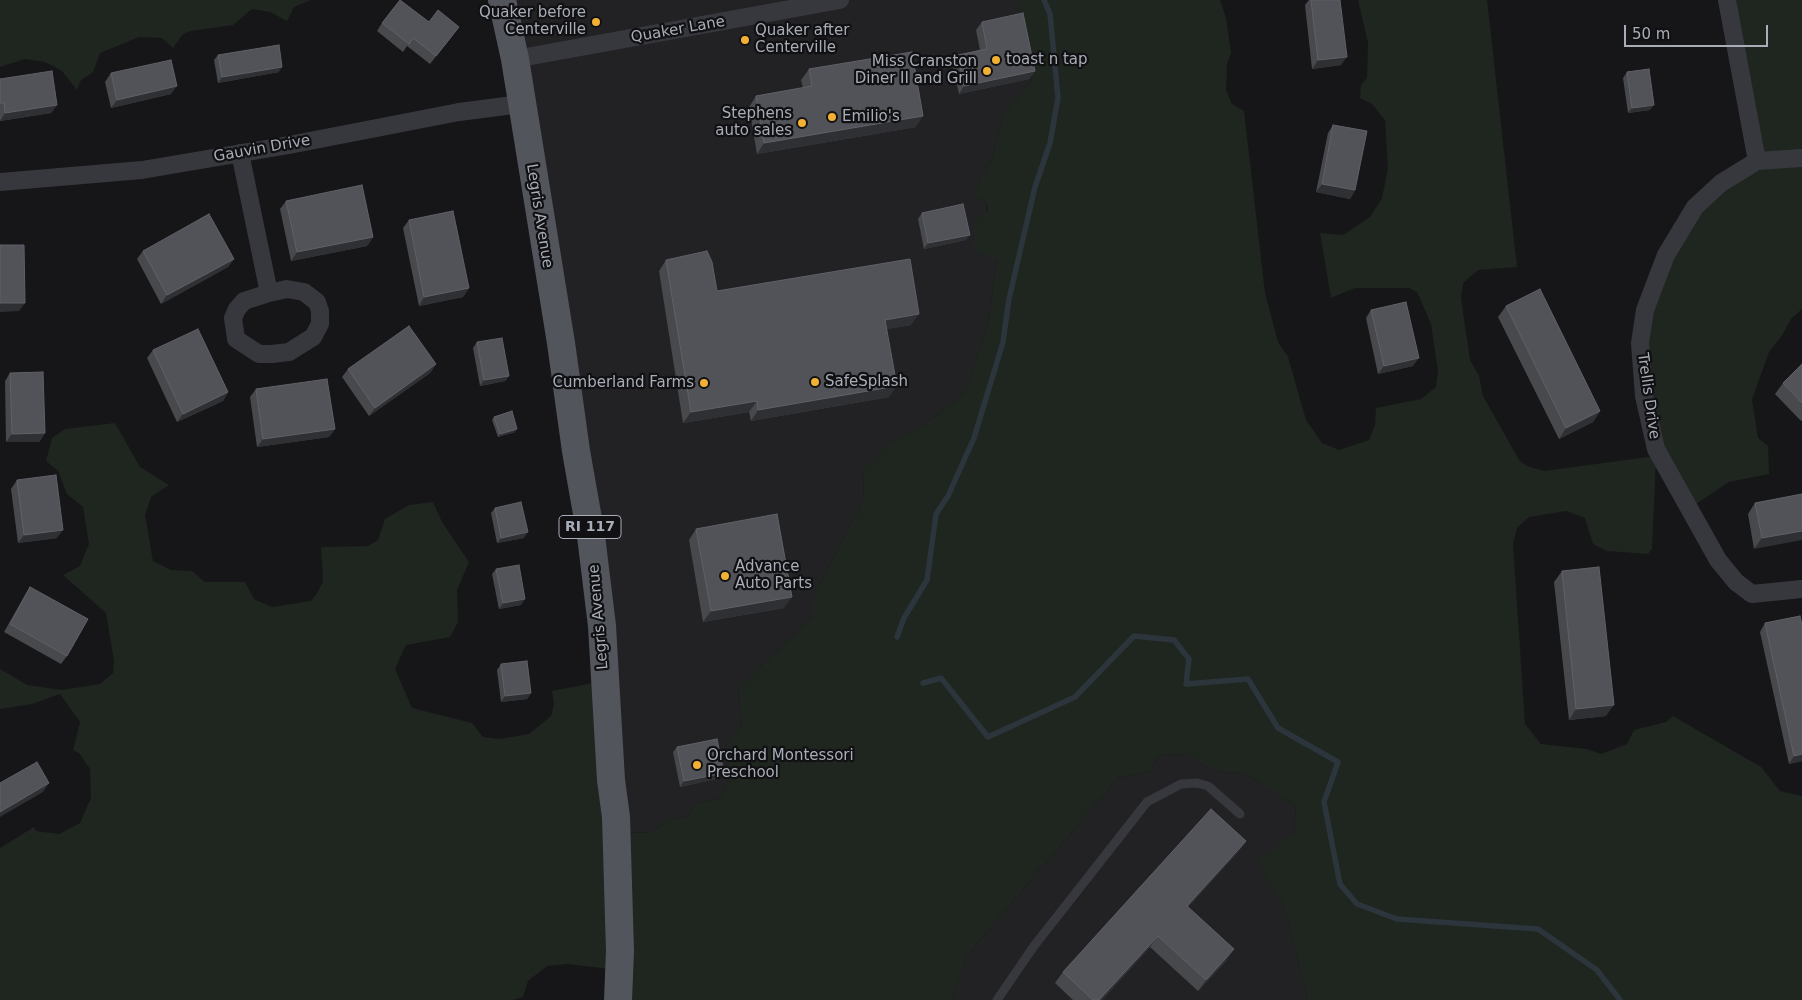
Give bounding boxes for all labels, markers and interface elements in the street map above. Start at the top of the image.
place label: Quaker before Centerville [479,4,586,39]
street label: Quaker Lane [630,13,726,47]
scale bar [1627,15,1771,47]
marker: Quaker before Centerville [590,16,602,28]
place label: Quaker after Centerville [755,22,849,57]
text: 50 m [1632,25,1670,43]
marker: Quaker after Centerville [739,34,751,46]
place label: toast n tap [1006,51,1088,69]
place label: Miss Cranston Diner II and Grill [855,53,977,88]
marker: toast n tap [990,54,1002,66]
marker: Miss Cranston Diner II and Grill [981,65,993,77]
place label: Stephens auto sales [715,105,792,140]
place label: Emilio's [842,108,900,126]
marker: Emilio's [826,111,838,123]
marker: Stephens auto sales [796,117,808,129]
street label: Gauvin Drive [212,132,312,166]
street label: Legris Avenue [522,162,556,270]
street label: Trellis Drive [1633,352,1663,440]
place label: SafeSplash [825,373,908,391]
place label: Cumberland Farms [553,374,694,392]
marker: SafeSplash [809,376,821,388]
marker: Cumberland Farms [698,377,710,389]
road number: RI 117 [559,516,621,538]
place label: Advance Auto Parts [735,558,812,593]
street label: Legris Avenue [585,564,613,670]
marker: Advance Auto Parts [719,570,731,582]
place label: Orchard Montessori Preschool [707,747,854,782]
marker: Orchard Montessori Preschool [691,759,703,771]

